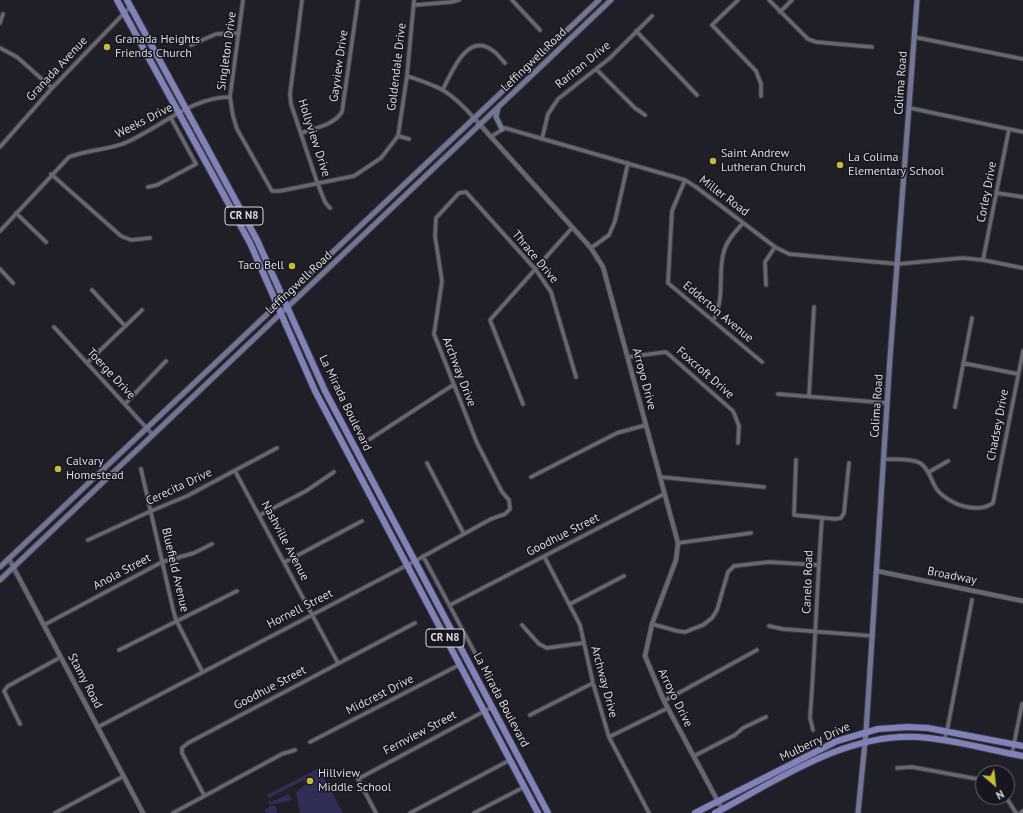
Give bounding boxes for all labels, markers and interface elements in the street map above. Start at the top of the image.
street label: Singleton Drive [214,11,240,91]
street label: Goldendale Drive [384,22,410,112]
street label: Leffingwell Road [498,25,570,95]
street label: Gayview Drive [327,29,351,103]
place label: Granada Heights Friends Church [115,33,200,61]
street label: Granada Avenue [23,34,91,104]
street label: Raritan Drive [552,38,614,92]
marker: Granada Heights Friends Church [102,42,112,52]
street label: Colima Road [892,51,910,115]
street label: Hollyview Drive [295,97,333,179]
street label: Weeks Drive [113,100,175,142]
place label: Saint Andrew Lutheran Church [721,147,806,175]
place label: La Colima Elementary School [848,151,944,179]
marker: Saint Andrew Lutheran Church [708,156,718,166]
marker: La Colima Elementary School [835,160,845,170]
street label: Corley Drive [974,160,1000,224]
street label: Miller Road [696,173,752,219]
road number: CR N8 [225,207,263,225]
street label: Thrace Drive [509,228,561,286]
street label: Leffingwell Road [263,249,335,317]
place label: Taco Bell [238,259,284,273]
marker: Taco Bell [287,261,297,271]
street label: Edderton Avenue [680,278,756,346]
street label: Archway Drive [439,335,479,409]
street label: Foxcroft Drive [673,344,737,402]
street label: Toerge Drive [84,346,138,402]
street label: Arroyo Drive [629,346,659,412]
street label: La Mirada Boulevard [316,353,374,453]
street label: Colima Road [868,374,886,438]
street label: Chadsey Drive [984,388,1012,462]
place label: Calvary Homestead [66,455,124,483]
marker: Calvary Homestead [53,464,63,474]
street label: Cerecita Drive [144,465,214,509]
street label: Nashville Avenue [258,499,312,583]
street label: Goodhue Street [524,511,602,559]
street label: Bluefield Avenue [158,526,192,614]
street label: Canelo Road [800,550,816,614]
street label: Anola Street [91,551,153,593]
street label: Broadway [926,564,978,588]
street label: Hornell Street [265,586,335,632]
road number: CR N8 [426,629,464,647]
street label: Archway Drive [588,645,620,719]
street label: La Mirada Boulevard [470,650,532,750]
street label: Stamy Road [64,651,106,711]
street label: Goodhue Street [231,663,309,713]
street label: Arroyo Drive [655,666,695,730]
street label: Midcrest Drive [344,672,416,718]
street label: Fernview Street [381,708,459,758]
street label: Mulberry Drive [778,719,852,765]
north arrow [975,765,1015,805]
place label: Hillview Middle School [318,767,391,795]
marker: Hillview Middle School [305,776,315,786]
text: N [994,787,1007,803]

